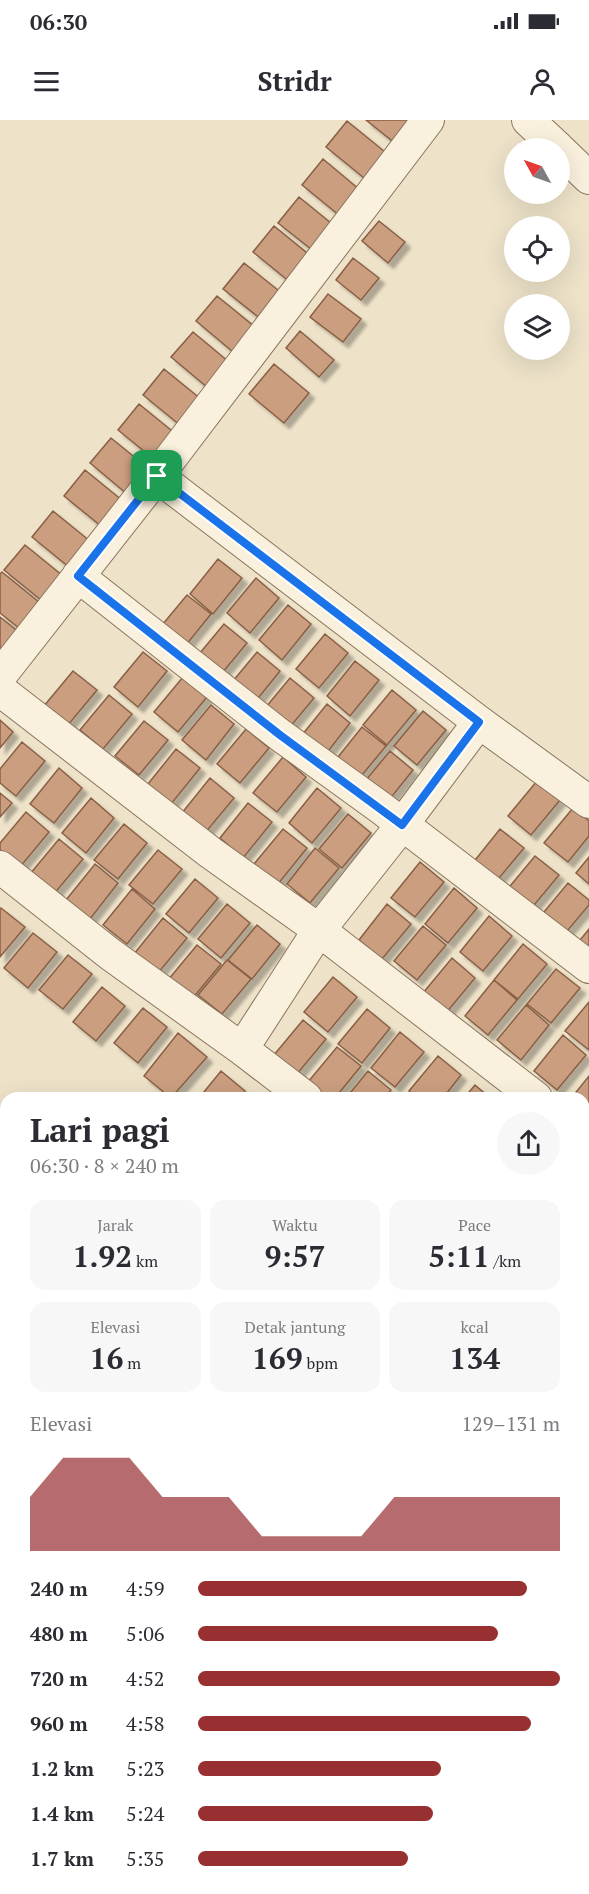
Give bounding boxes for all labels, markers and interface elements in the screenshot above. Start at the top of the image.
text: 06:30 [30,7,87,36]
text: Stridr [257,63,332,99]
icon: menu [30,65,63,98]
icon: person [526,65,559,98]
north arrow [504,138,570,204]
map controls [504,138,570,360]
button: locate [504,216,570,282]
button: layers [504,294,570,360]
pin [131,450,182,501]
icon: arrive [140,459,173,492]
text: Lari pagi [30,1108,170,1151]
button: share [497,1112,560,1175]
text: 06:30 · 8 × 240 m [30,1152,179,1179]
text: Jarak [97,1214,133,1236]
text: Waktu [272,1214,318,1236]
text: Pace [458,1214,491,1236]
text: 1.92 [72,1236,132,1276]
text: 9:57 [264,1236,326,1276]
text: 5:11 [428,1236,490,1276]
text: km [132,1250,158,1272]
text: /km [490,1250,521,1272]
text: Elevasi [90,1316,140,1338]
text: Detak jantung [245,1316,345,1338]
text: kcal [460,1316,489,1338]
text: 16 [90,1338,123,1378]
text: 169 [252,1338,303,1378]
text: 134 [449,1338,500,1378]
text: m [123,1352,141,1374]
text: bpm [303,1352,338,1374]
text: Elevasi [30,1410,92,1437]
text: 129–131 m [461,1410,560,1437]
text: 240 m [30,1575,88,1602]
text: 4:59 [126,1575,165,1602]
text: 480 m [30,1620,88,1647]
text: 5:06 [126,1620,165,1647]
text: 720 m [30,1665,88,1692]
text: 4:52 [126,1665,165,1692]
text: 960 m [30,1710,88,1737]
text: 4:58 [126,1710,165,1737]
text: 1.2 km [30,1755,94,1782]
text: 5:23 [126,1755,165,1782]
text: 1.4 km [30,1800,94,1827]
text: 5:24 [126,1800,165,1827]
text: 1.7 km [30,1845,94,1872]
text: 5:35 [126,1845,165,1872]

